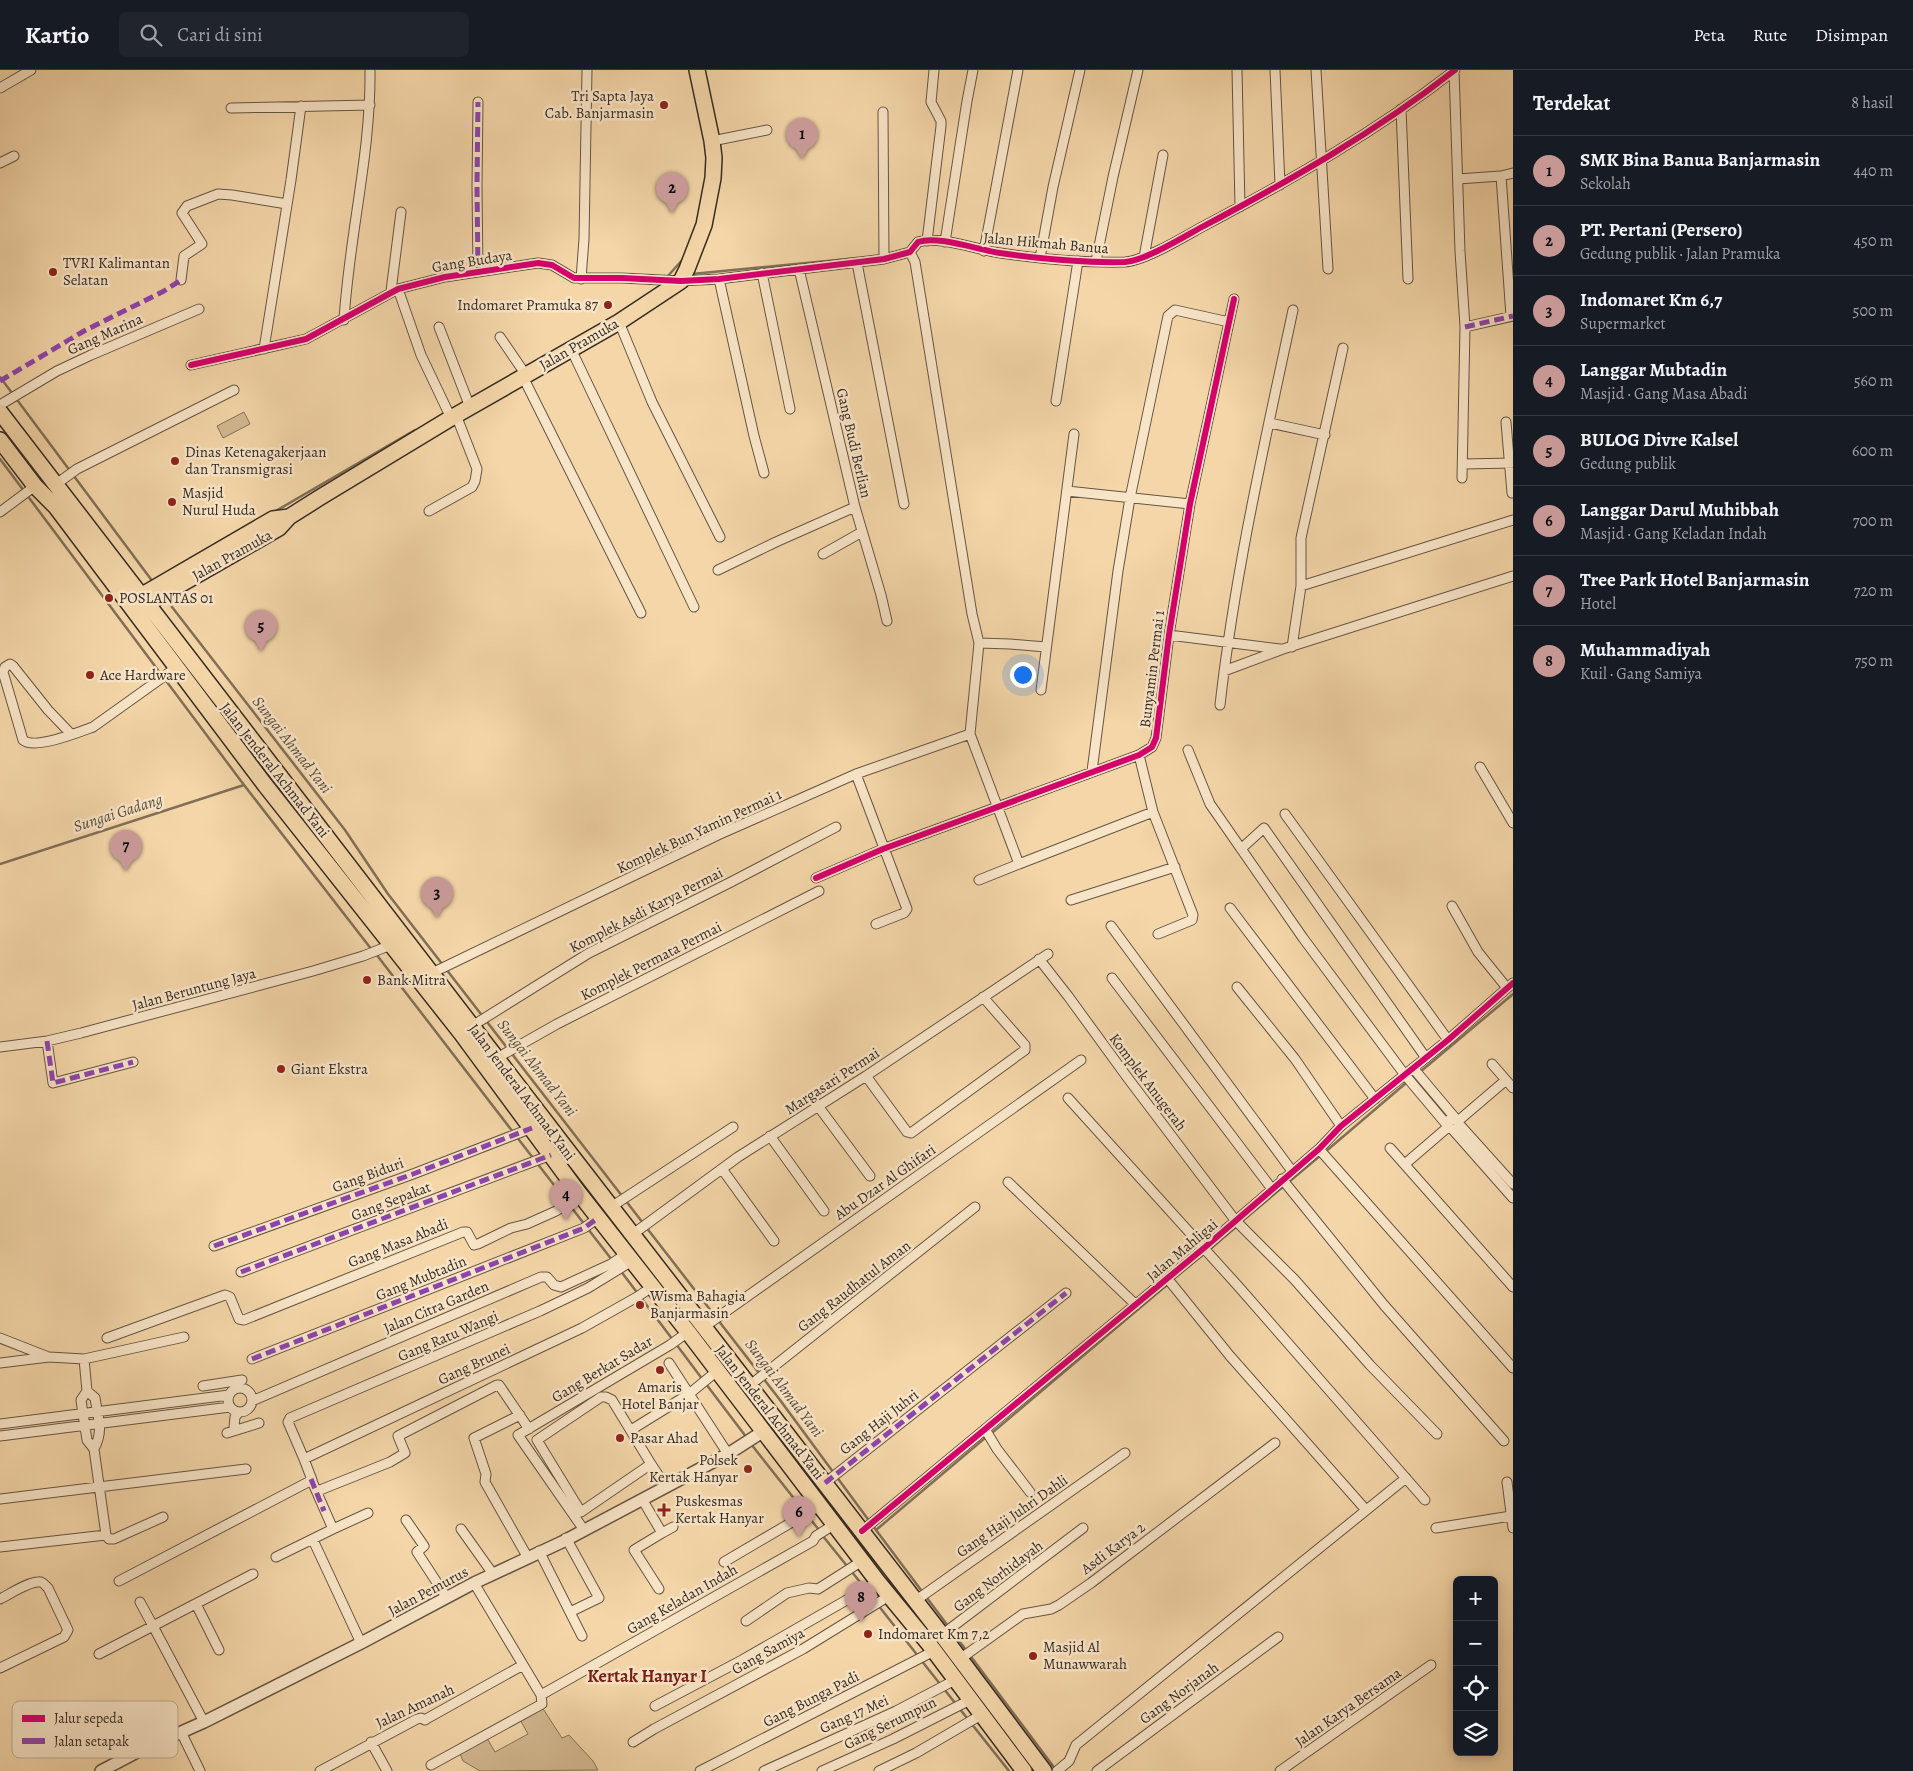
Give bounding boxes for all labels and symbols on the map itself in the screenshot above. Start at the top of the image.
place label: Tri Sapta Jaya Cab. Banjarmasin [545,86,654,123]
marker: Tri Sapta Jaya Cab. Banjarmasin [658,99,670,111]
pin: 1 [786,118,818,159]
pin: 2 [656,172,688,213]
street label: Jalan Hikmah Banua [982,228,1110,258]
street label: Gang Budaya [431,245,513,277]
place label: TVRI Kalimantan Selatan [63,253,170,290]
marker: TVRI Kalimantan Selatan [47,266,59,278]
place label: Indomaret Pramuka 87 [457,295,599,315]
marker: Indomaret Pramuka 87 [602,299,614,311]
street label: Gang Marina [64,309,146,359]
street label: Jalan Pramuka [536,313,622,375]
street label: Gang Budi Berlian [832,386,876,500]
place label: Dinas Ketenagakerjaan dan Transmigrasi [185,442,326,479]
marker: Dinas Ketenagakerjaan dan Transmigrasi [169,455,181,467]
place label: Masjid Nurul Huda [182,483,256,520]
marker: Masjid Nurul Huda [166,496,178,508]
street label: Jalan Pramuka [188,525,276,585]
place label: POSLANTAS 01 [119,588,213,608]
marker: POSLANTAS 01 [103,592,115,604]
street label: Bunyamin Permai 1 [1135,609,1169,729]
pin: 5 [245,610,277,651]
your location [1010,662,1036,688]
place label: Ace Hardware [99,665,186,685]
marker: Ace Hardware [84,669,96,681]
water label: Sungai Ahmad Yani [247,692,337,798]
street label: Jalan Jenderal Achmad Yani [216,698,334,842]
street label: Komplek Bun Yamin Permai 1 [613,784,785,878]
water label: Sungai Gadang [71,788,165,838]
pin: 7 [110,830,142,871]
street label: Komplek Asdi Karya Permai [566,862,726,958]
pin: 3 [421,877,453,918]
street label: Komplek Permata Permai [577,917,725,1005]
street label: Jalan Beruntung Jaya [130,963,258,1015]
place label: Bank Mitra [377,970,446,990]
marker: Bank Mitra [361,974,373,986]
water label: Sungai Ahmad Yani [492,1015,582,1121]
street label: Jalan Jenderal Achmad Yani [464,1019,580,1165]
street label: Komplek Anugerah [1105,1029,1191,1135]
street label: Margasari Permai [781,1043,883,1119]
place label: Giant Ekstra [291,1059,368,1079]
marker: Giant Ekstra [275,1063,287,1075]
street label: Abu Dzar Al Ghifari [830,1140,940,1225]
street label: Gang Biduri [329,1153,407,1197]
street label: Gang Sepakat [348,1177,434,1225]
pin: 4 [550,1179,582,1220]
street label: Gang Masa Abadi [345,1214,451,1272]
street label: Jalan Mahligai [1142,1214,1222,1286]
street label: Gang Raudhatul Aman [793,1236,915,1336]
street label: Gang Mubtadin [373,1251,469,1305]
street label: Jalan Citra Garden [380,1276,492,1338]
place label: Wisma Bahagia Banjarmasin [649,1286,746,1323]
marker: Wisma Bahagia Banjarmasin [634,1299,646,1311]
street label: Gang Ratu Wangi [395,1306,501,1366]
street label: Gang Berkat Sadar [548,1331,656,1407]
water label: Sungai Ahmad Yani [740,1334,828,1442]
street label: Gang Brunei [435,1339,513,1389]
street label: Jalan Jenderal Achmad Yani [711,1340,829,1484]
marker: Amaris Hotel Banjar [654,1364,666,1376]
place label: Amaris Hotel Banjar [621,1377,699,1414]
street label: Gang Haji Juhri [835,1385,923,1459]
place label: Pasar Ahad [630,1428,699,1448]
marker: Pasar Ahad [614,1432,626,1444]
place label: Polsek Kertak Hanyar [649,1450,739,1487]
marker: Polsek Kertak Hanyar [742,1463,754,1475]
street label: Gang Haji Juhri Dahli [952,1470,1072,1562]
place label: Puskesmas Kertak Hanyar [675,1491,764,1528]
pin: 6 [783,1496,815,1537]
marker: Puskesmas Kertak Hanyar [657,1503,671,1517]
street label: Asdi Karya 2 [1076,1517,1149,1579]
street label: Gang Norhidayah [949,1536,1047,1616]
street label: Gang Keladan Indah [623,1559,741,1639]
street label: Jalan Pemurus [384,1561,472,1621]
pin: 8 [845,1581,877,1622]
street label: Gang Samiya [728,1623,808,1679]
place label: Indomaret Km 7,2 [878,1624,989,1644]
marker: Indomaret Km 7,2 [862,1628,874,1640]
place label: Masjid Al Munawwarah [1043,1637,1127,1674]
marker: Masjid Al Munawwarah [1027,1650,1039,1662]
street label: Gang Norjanah [1135,1658,1223,1728]
street label: Jalan Karya Bersama [1291,1663,1405,1751]
district label: Kertak Hanyar I [587,1664,707,1688]
street label: Gang Bunga Padi [760,1666,862,1732]
street label: Jalan Amanah [373,1679,457,1733]
street label: Gang 17 Mei [816,1690,892,1738]
street label: Gang Serumpun [840,1692,940,1754]
legend [12,1701,178,1758]
text: Jalur sepeda [54,1709,124,1728]
text: Jalan setapak [54,1732,129,1751]

